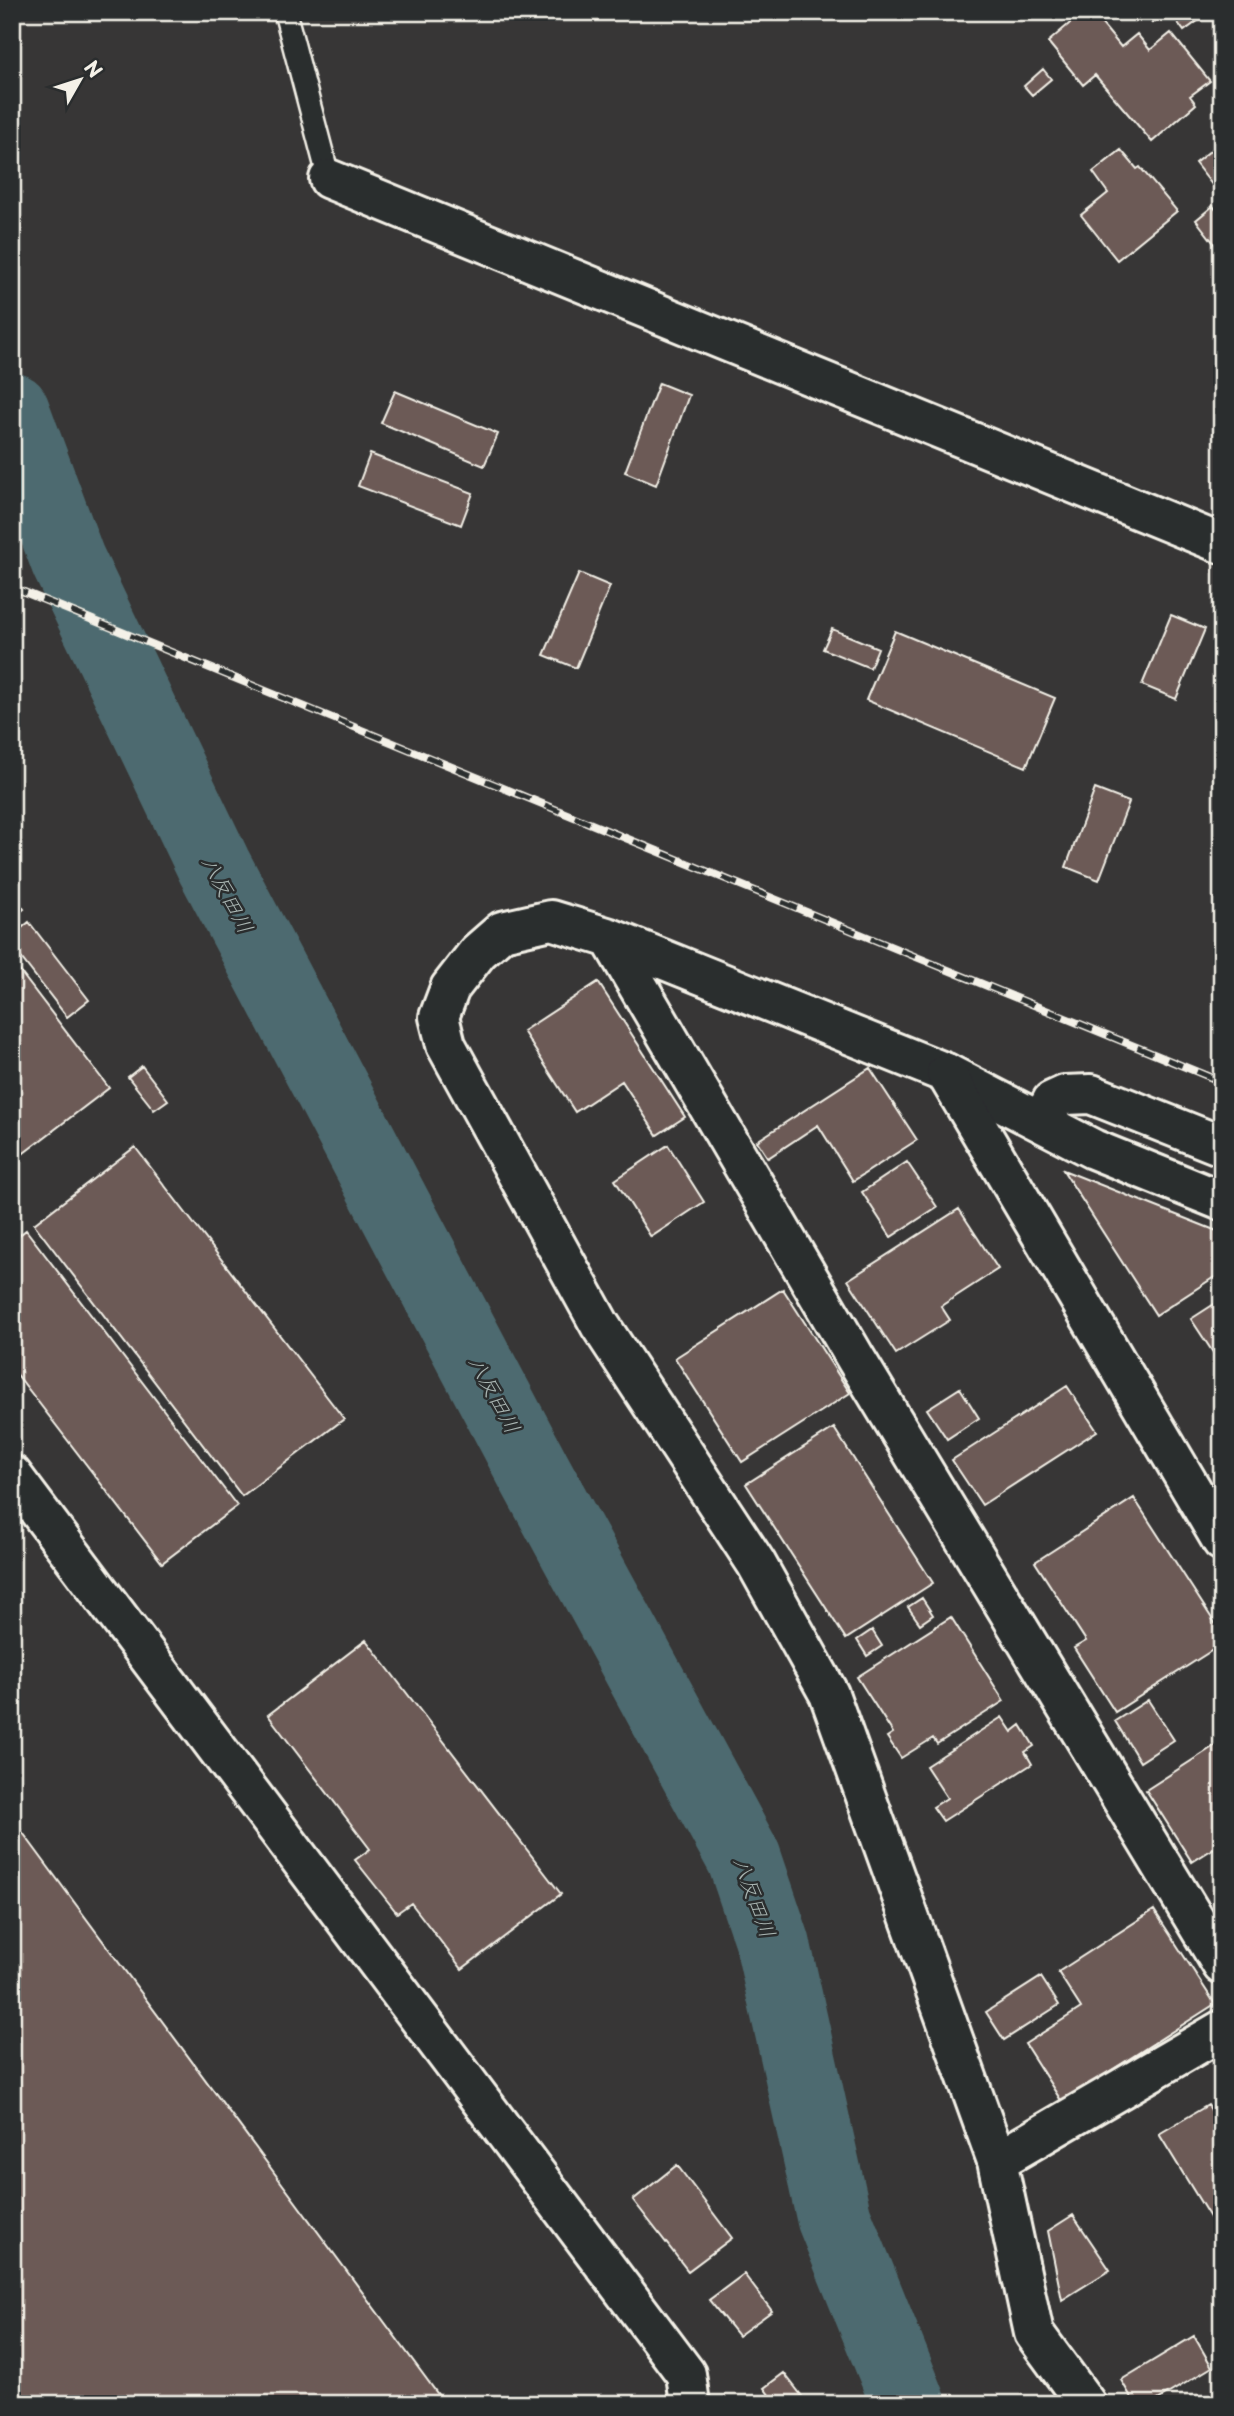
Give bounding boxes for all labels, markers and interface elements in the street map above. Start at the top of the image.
north arrow [46,46,116,116]
text: N [78,54,110,83]
water label: 八反田川 [195,849,263,939]
water label: 八反田川 [462,1349,530,1439]
water label: 八反田川 [727,1852,785,1942]

